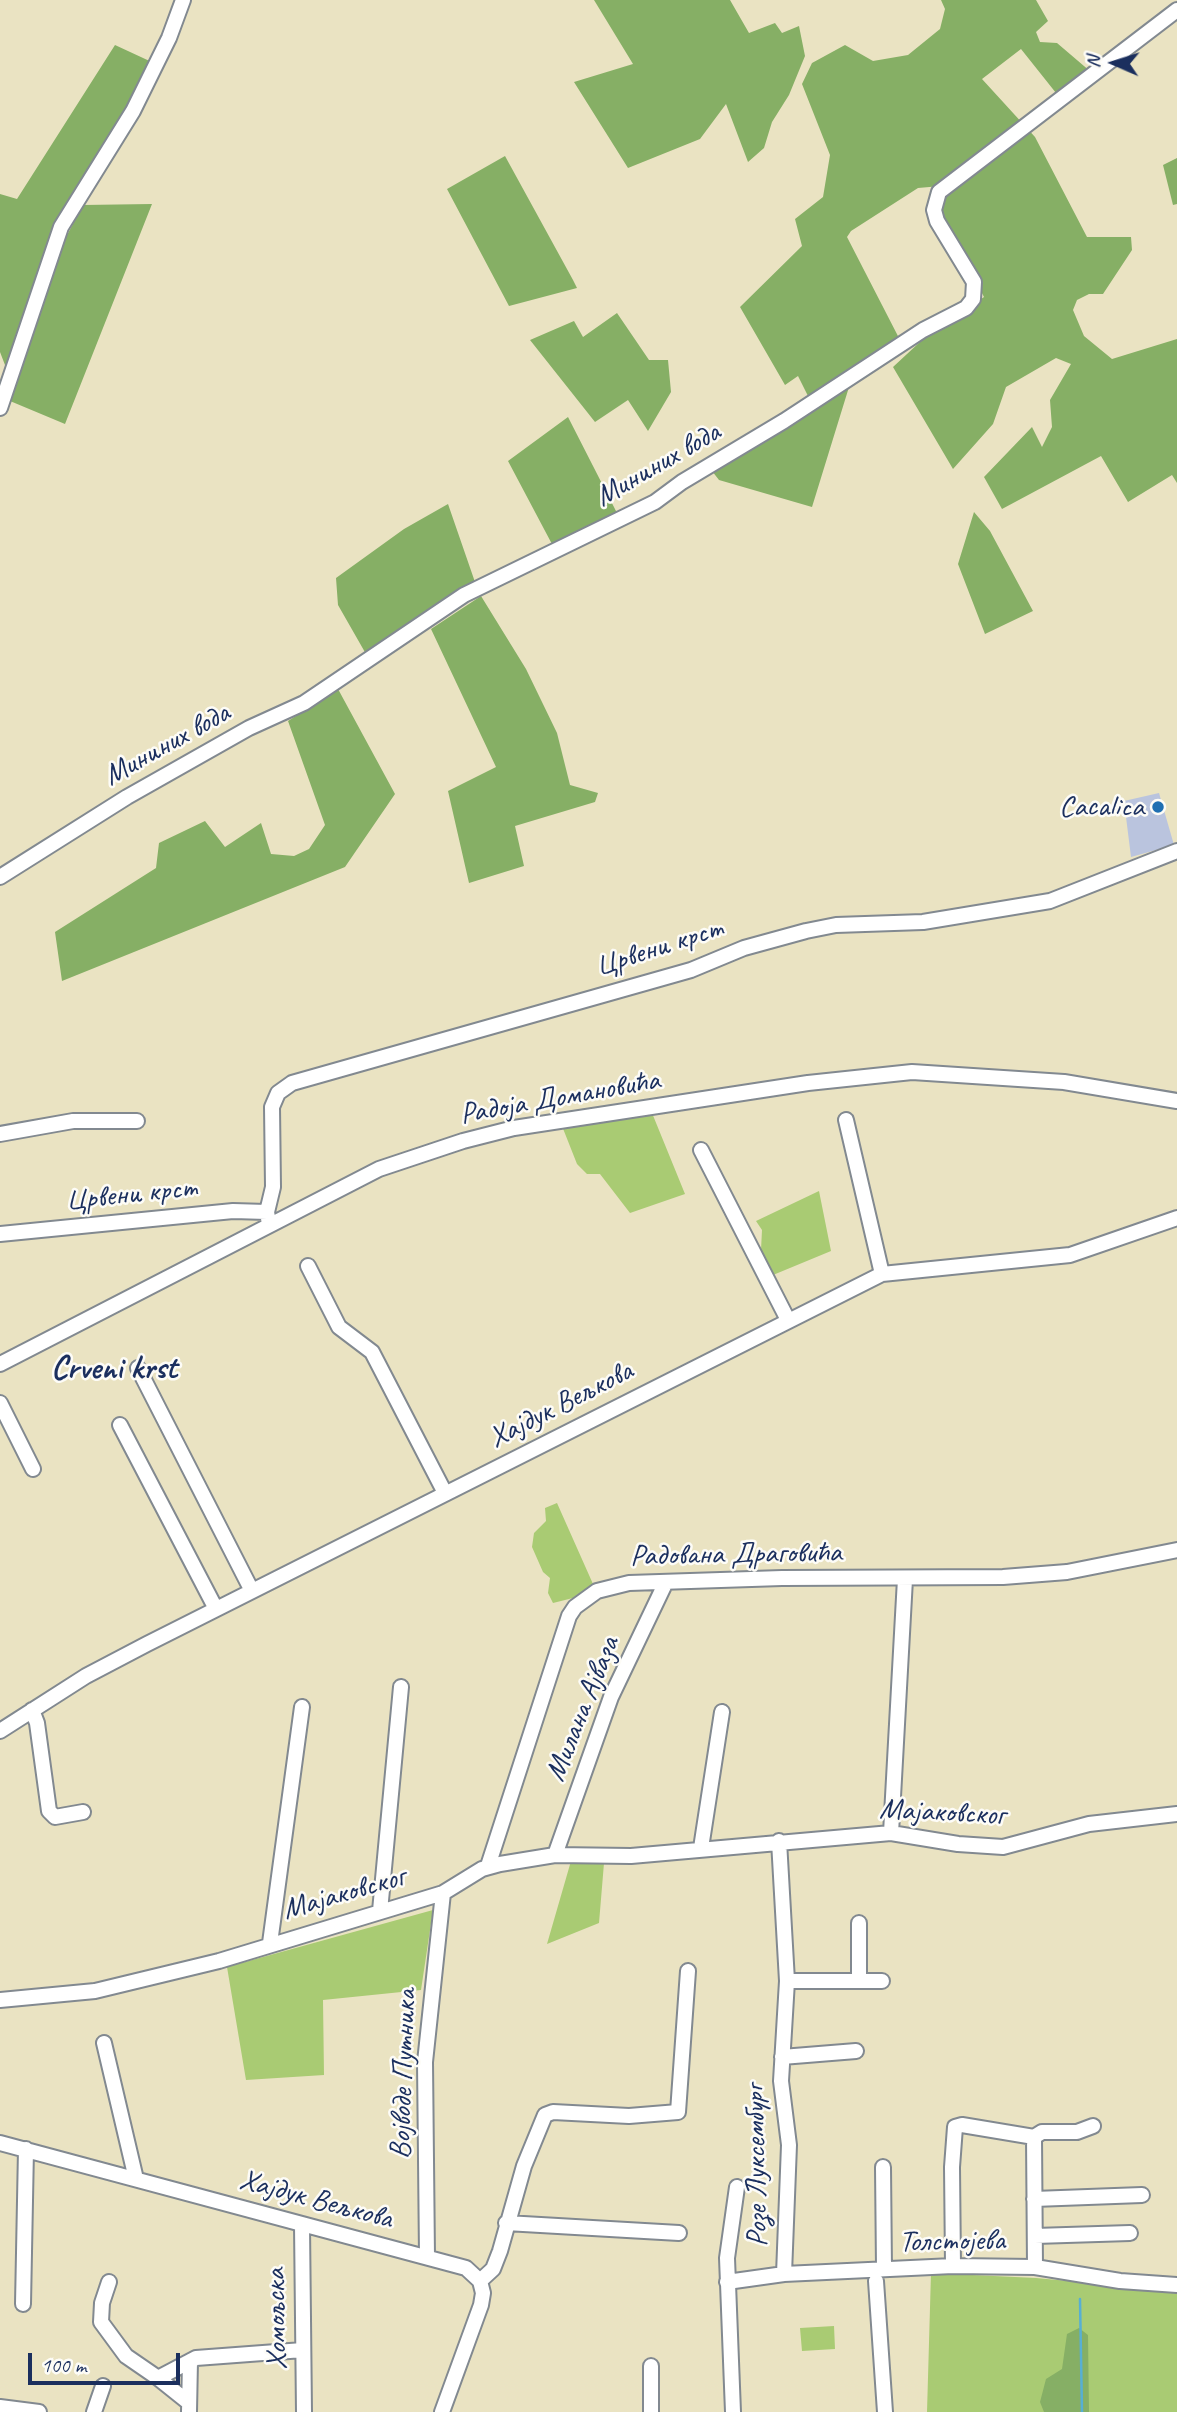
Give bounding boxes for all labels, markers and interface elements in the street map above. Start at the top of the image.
north arrow [1079,28,1149,98]
text: N [1081,55,1105,68]
street label: Мининих вода [589,415,727,515]
street label: Мининих вода [98,696,236,794]
place label: Cacalica [1059,789,1144,825]
marker: Cacalica [1150,799,1166,815]
street label: Црвени крст [591,911,727,985]
street label: Радоја Домановића [457,1063,663,1133]
street label: Црвени крст [64,1170,198,1220]
district label: Crveni krst [51,1349,177,1389]
street label: Хајдук Вељкова [483,1353,639,1457]
street label: Радована Драговића [630,1535,842,1575]
street label: Милана Ајваза [538,1632,628,1786]
street label: Мајаковског [878,1792,1006,1834]
street label: Мајаковског [279,1859,409,1929]
street label: Војводе Путника [383,1988,425,2160]
street label: Розе Луксембург [738,2085,776,2247]
street label: Хајдук Вељкова [236,2162,396,2238]
street label: Толстојева [899,2223,1005,2261]
street label: Хомољска [258,2268,296,2370]
scale bar [32,2338,184,2382]
text: 100 m [41,2352,86,2378]

